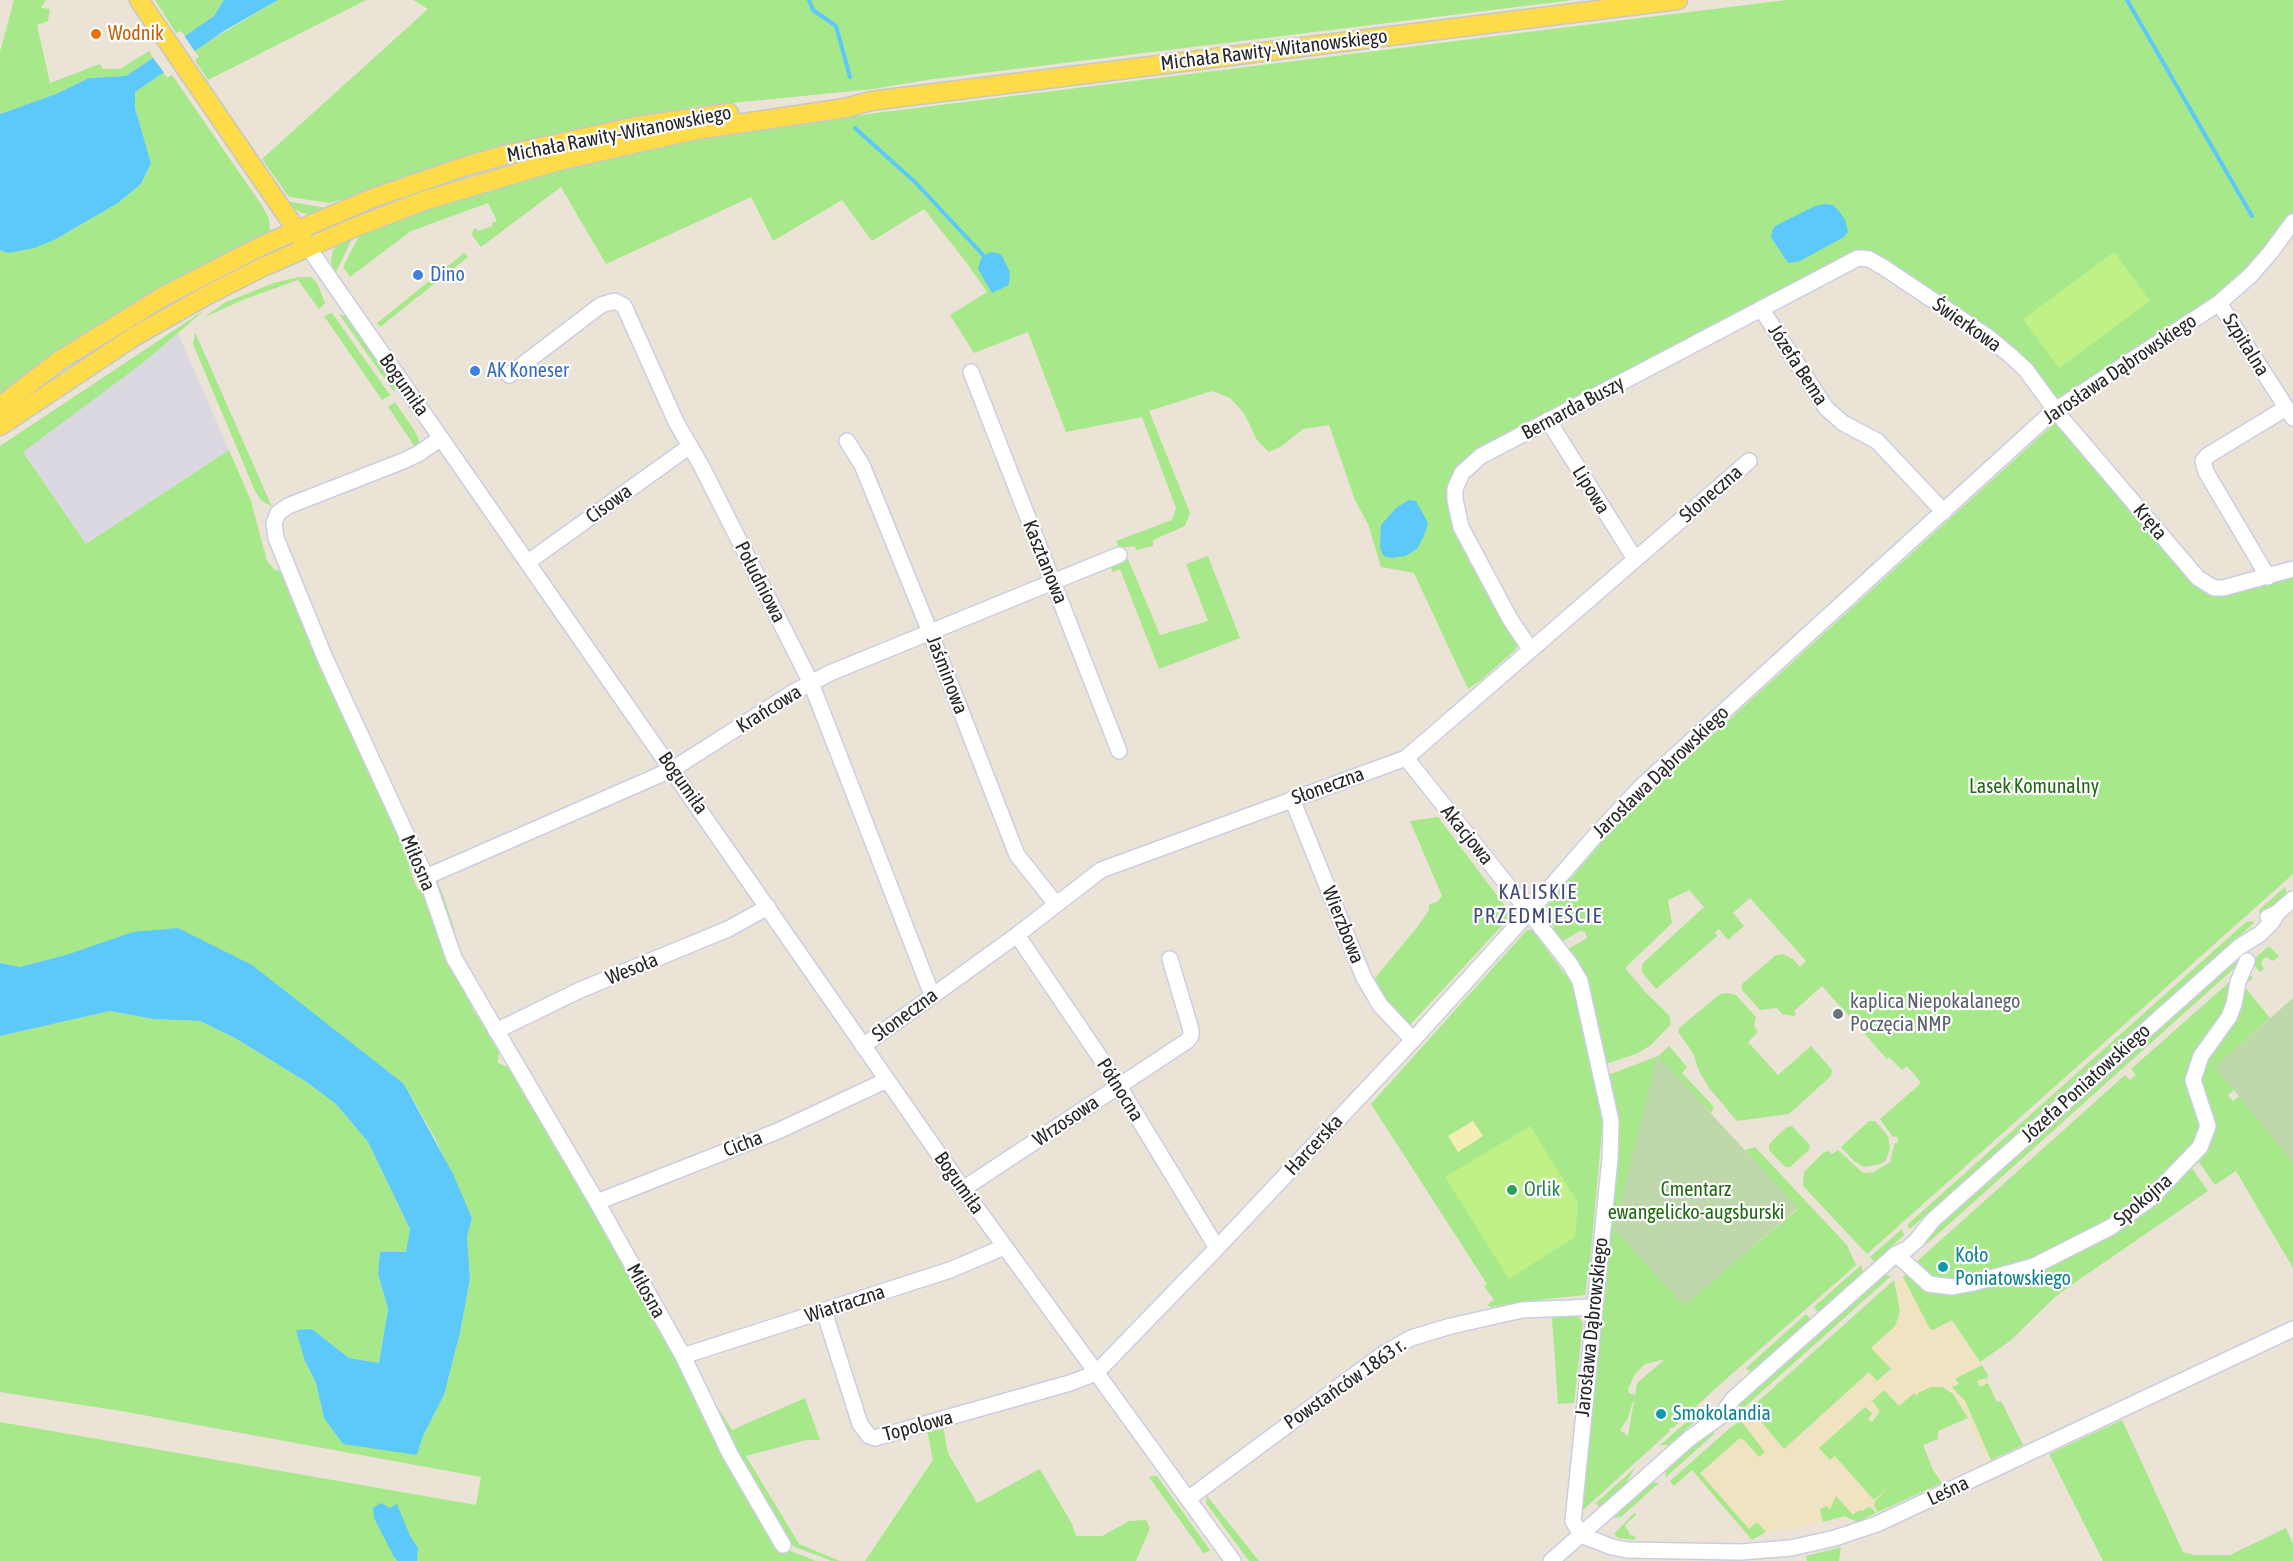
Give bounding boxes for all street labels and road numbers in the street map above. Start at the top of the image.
street label: Michała Rawity-Witanowskiego [1159,24,1389,76]
street label: Michała Rawity-Witanowskiego [505,100,733,168]
street label: Świerkowa [1928,293,2006,357]
street label: Jarosława Dąbrowskiego [2039,309,2201,429]
street label: Szpitalna [2218,309,2274,381]
street label: Józefa Bema [1763,320,1833,410]
street label: Bogumiła [374,349,434,421]
street label: Bernarda Buszy [1518,371,1628,445]
street label: Słoneczna [1675,460,1747,528]
street label: Lipowa [1567,462,1615,518]
street label: Cisowa [581,479,637,529]
street label: Kręta [2128,499,2172,545]
street label: Kasztanowa [1017,517,1073,607]
street label: Południowa [729,537,791,627]
street label: Jaśminowa [921,633,973,717]
street label: Krańcowa [732,680,806,738]
street label: Jarosława Dąbrowskiego [1588,701,1734,843]
street label: Bogumiła [653,747,713,819]
street label: Słoneczna [1289,762,1367,810]
street label: Akacjowa [1436,800,1498,870]
street label: Miłosna [396,831,440,895]
street label: Wierzbowa [1317,883,1369,967]
street label: Wesoła [602,948,662,990]
street label: Słoneczna [868,983,942,1047]
street label: Józefa Poniatowskiego [2017,1019,2155,1147]
street label: Północna [1091,1054,1149,1126]
street label: Wrzosowa [1029,1090,1103,1152]
street label: Harcerska [1280,1110,1348,1180]
street label: Cicha [720,1126,766,1162]
street label: Bogumiła [929,1147,989,1219]
street label: Spokojna [2109,1169,2177,1231]
street label: Jarosława Dąbrowskiego [1571,1236,1613,1418]
street label: Miłosna [621,1260,671,1322]
street label: Wiatraczna [802,1280,888,1328]
street label: Powstańców 1863 r. [1280,1333,1410,1435]
street label: Topolowa [881,1405,955,1447]
street label: Leśna [1923,1471,1973,1511]

